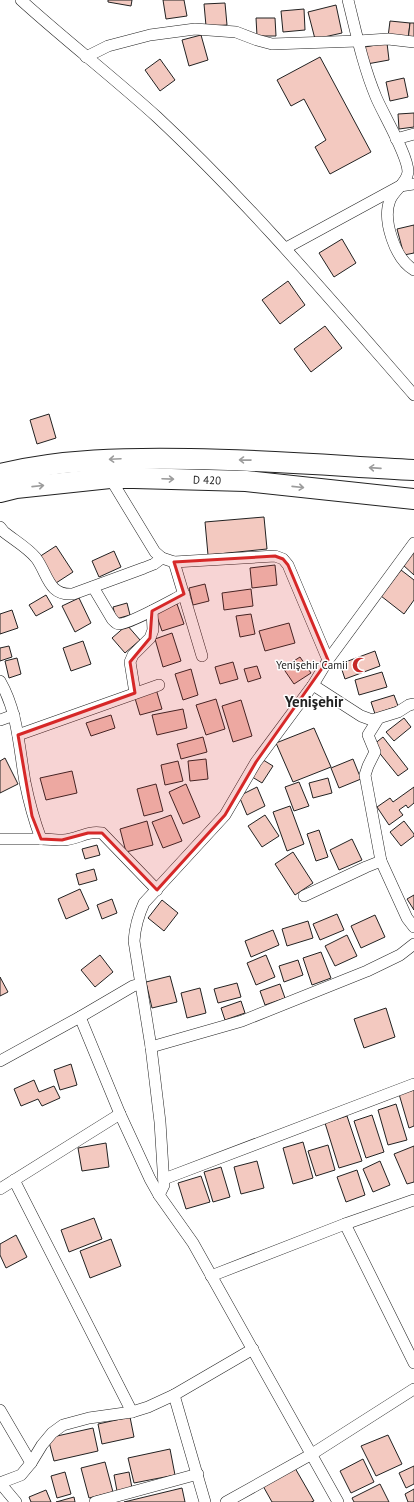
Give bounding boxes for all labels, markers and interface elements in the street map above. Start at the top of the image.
one-way arrow [109,456,122,463]
one-way arrow [239,456,252,464]
one-way arrow [369,464,382,471]
street label: D 420 [193,473,221,487]
one-way arrow [161,475,174,482]
one-way arrow [31,482,44,489]
one-way arrow [291,483,304,490]
mosque icon: Yenişehir Camii [351,656,369,674]
place label: Yenişehir Camii [276,658,348,672]
district label: Yenişehir [284,692,344,711]

